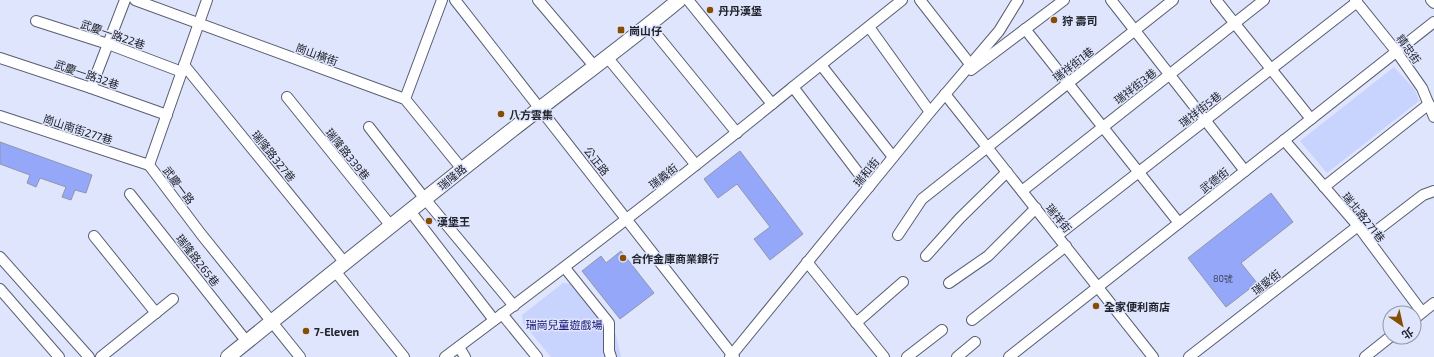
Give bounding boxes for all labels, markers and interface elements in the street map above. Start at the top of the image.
place label: 丹丹漢堡 [718,4,762,17]
marker: 丹丹漢堡 [705,5,715,15]
place label: 狩 壽司 [1062,14,1097,27]
marker: 狩 壽司 [1049,15,1059,25]
street label: 武慶一路22巷 [79,17,147,51]
place label: 崗山仔 [629,24,662,37]
marker: 崗山仔 [616,25,626,35]
street label: 精忠街 [1394,32,1424,66]
street label: 崗山橫街 [294,40,340,68]
street label: 瑞祥街1巷 [1050,44,1096,84]
street label: 武慶一路32巷 [53,57,121,91]
street label: 瑞祥街3巷 [1111,65,1159,107]
street label: 瑞祥街5巷 [1176,89,1224,129]
place label: 八方雲集 [509,108,553,121]
marker: 八方雲集 [496,109,506,119]
street label: 崗山南街277巷 [42,112,114,146]
street label: 瑞隆路339巷 [323,126,373,182]
street label: 瑞隆路327巷 [249,128,299,184]
street label: 公正路 [582,144,612,178]
street label: 瑞和街 [851,155,881,189]
street label: 瑞義街 [646,161,680,191]
street label: 瑞隆路 [435,162,469,192]
street label: 武慶一路 [161,164,197,206]
street label: 武德街 [1197,165,1231,195]
street label: 瑞北路271巷 [1340,190,1388,244]
street label: 瑞祥街 [1044,201,1074,235]
place label: 漢堡王 [437,215,470,228]
marker: 漢堡王 [424,216,434,226]
street label: 瑞隆路265巷 [174,231,222,289]
place label: 合作金庫商業銀行 [631,252,719,265]
marker: 合作金庫商業銀行 [618,253,628,263]
street label: 瑞愛街 [1249,267,1283,297]
house number: 80號 [1213,273,1233,284]
place label: 全家便利商店 [1104,300,1170,313]
marker: 全家便利商店 [1091,301,1101,311]
north arrow [1382,305,1422,345]
park label: 瑞崗兒童遊戲場 [526,318,603,331]
place label: 7-Eleven [314,325,359,338]
text: 北 [1400,325,1416,342]
marker: 7-Eleven [301,326,311,336]

